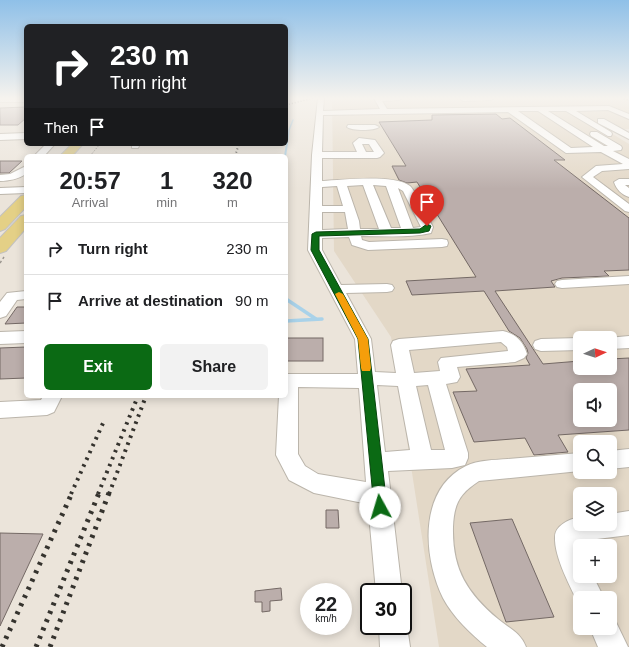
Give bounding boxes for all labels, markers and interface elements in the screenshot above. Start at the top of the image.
icon: right [44,40,96,92]
text: 230 m [110,40,189,71]
text: Turn right [110,73,186,93]
icon: arrive [86,116,108,138]
text: Then [44,119,78,136]
text: 20:57 [59,167,121,194]
text: 1 [160,167,173,194]
text: 320 [213,167,253,194]
pin [410,185,444,226]
icon: arrive [416,191,438,213]
text: Arrival [72,195,109,210]
text: min [156,195,177,210]
text: m [227,195,238,210]
icon: right [44,238,66,260]
text: Turn right [78,240,148,257]
text: 230 m [226,240,268,257]
icon: arrive [44,290,66,312]
text: Arrive at destination [78,292,223,309]
text: 90 m [235,292,268,309]
north arrow [573,331,617,375]
map controls [573,331,617,635]
button: Exit [44,344,152,390]
button: Share [160,344,268,390]
button: sound [573,383,617,427]
button: search [573,435,617,479]
position arrow [359,486,401,528]
button: layers [573,487,617,531]
button: + [573,539,617,583]
speed limit sign: 30 [360,583,412,635]
button: − [573,591,617,635]
text: 22 [315,593,337,615]
text: km/h [315,613,337,624]

